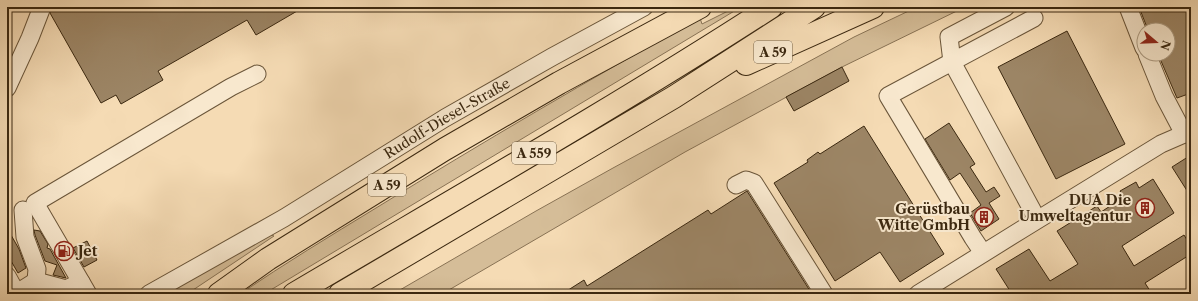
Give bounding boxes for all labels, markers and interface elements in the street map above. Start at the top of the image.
north arrow [1136,22,1176,62]
text: N [1157,38,1174,52]
road number: A 59 [754,41,792,63]
street label: Rudolf-Diesel-Straße [381,74,513,163]
road number: A 559 [512,142,556,164]
road number: A 59 [368,174,406,196]
place label: DUA Die Umweltagentur [1019,191,1131,225]
building icon: DUA Die Umweltagentur [1134,197,1156,219]
place label: Gerüstbau Witte GmbH [877,200,970,234]
building icon: Gerüstbau Witte GmbH [973,206,995,228]
fuel station icon: Jet [53,240,75,262]
place label: Jet [75,242,98,260]

